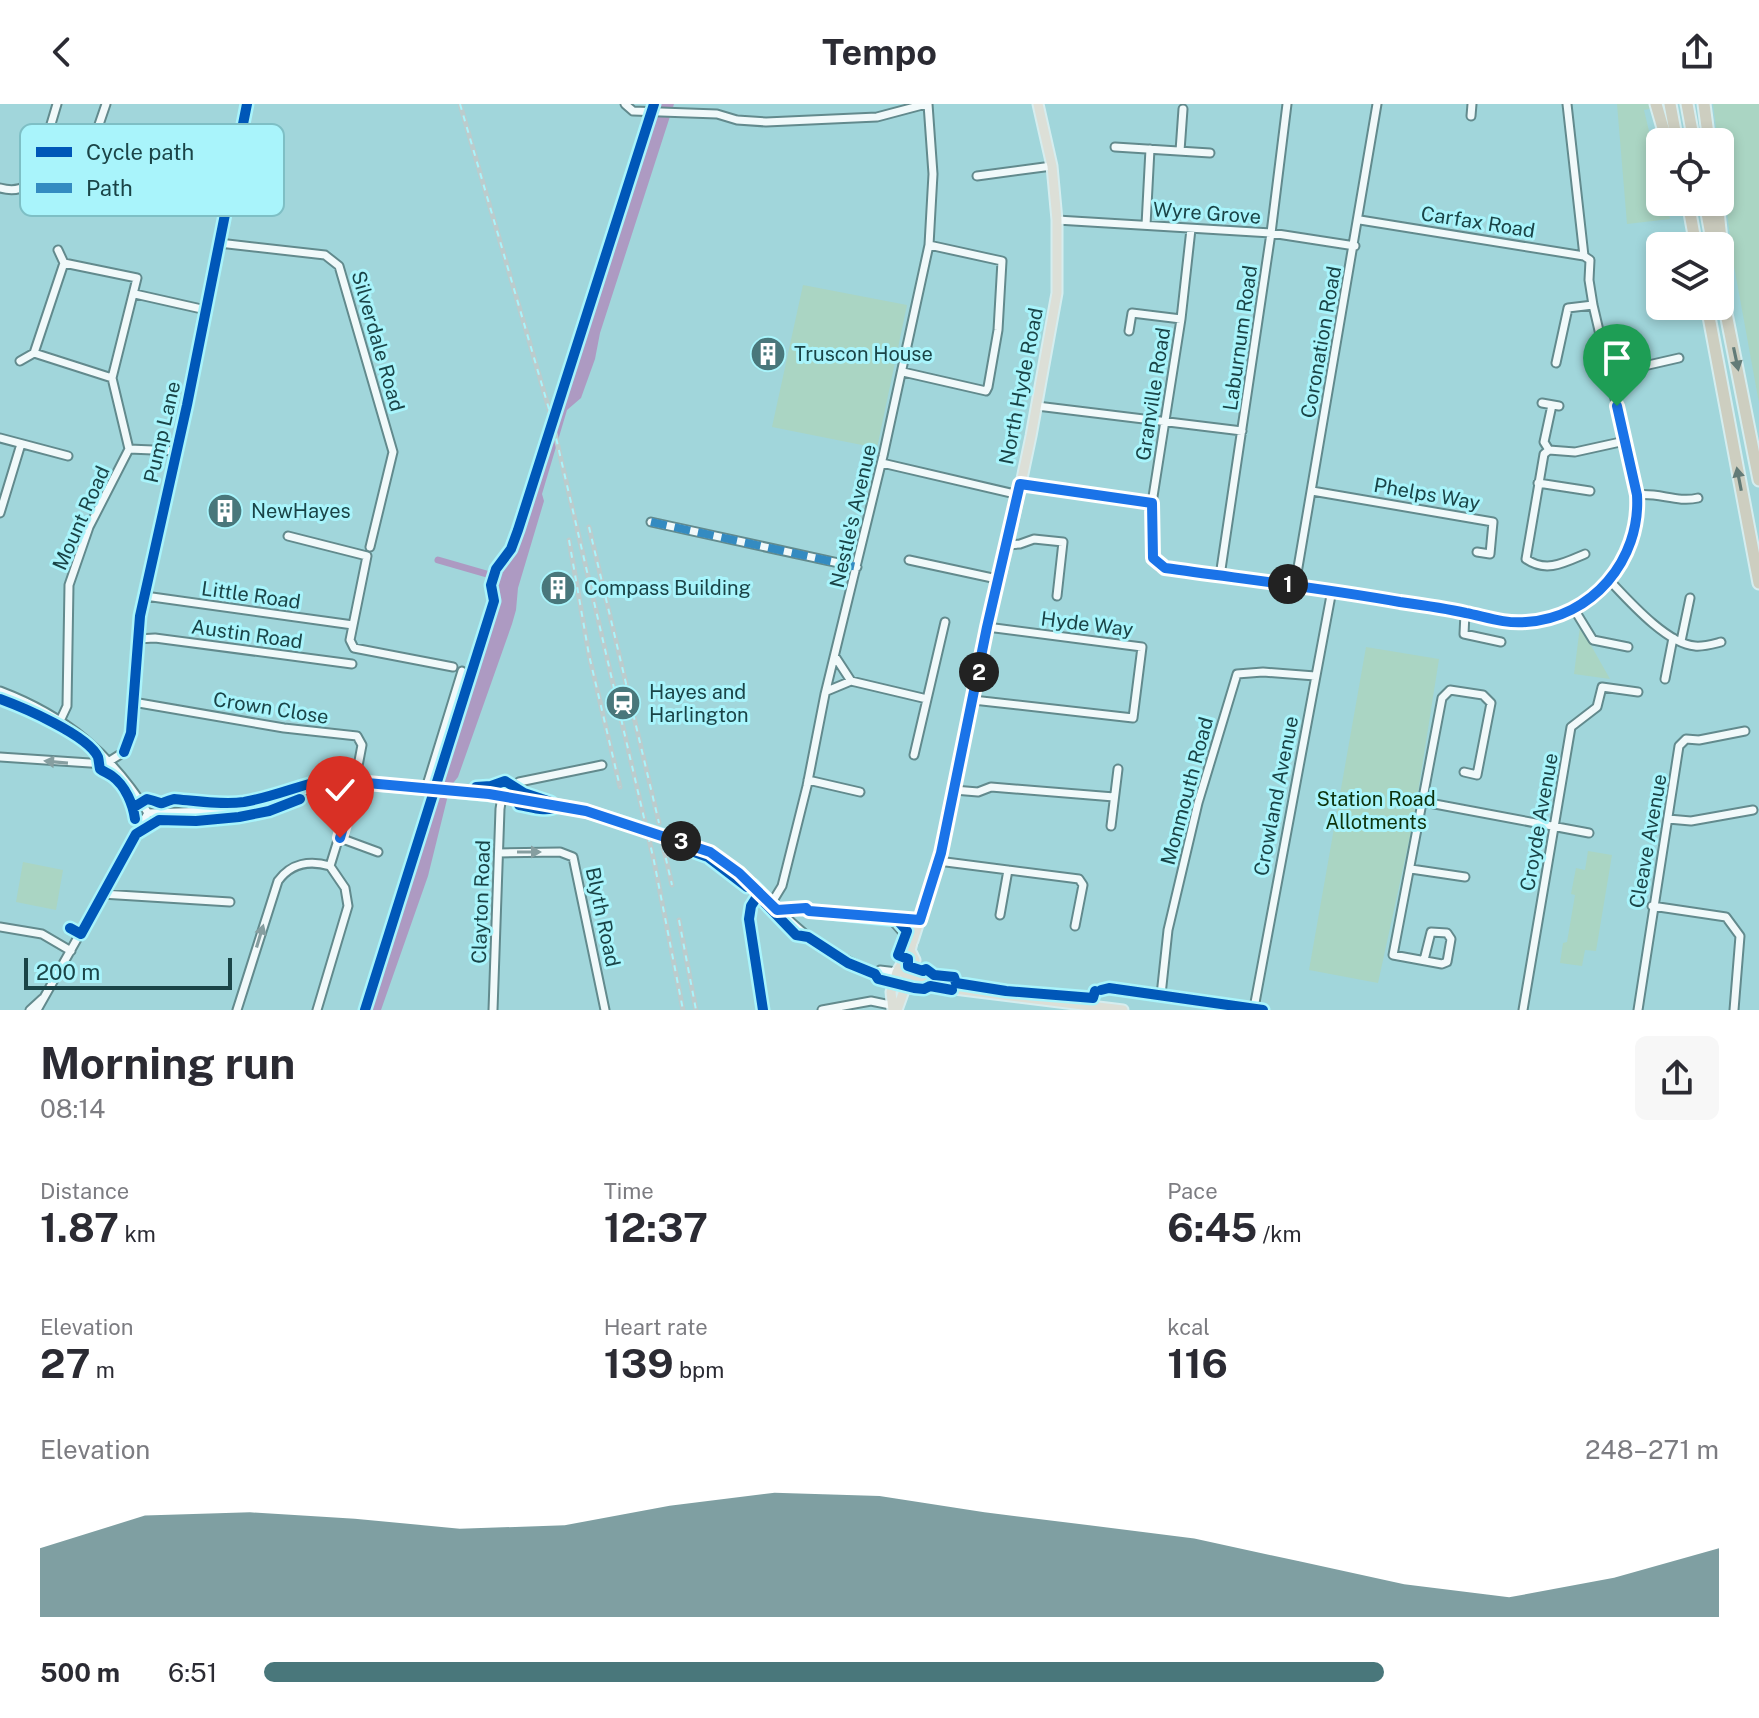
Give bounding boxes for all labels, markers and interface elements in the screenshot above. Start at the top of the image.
icon: back [40,30,84,74]
icon: share [1675,30,1719,74]
text: Tempo [822,31,937,73]
legend [20,124,284,216]
map controls [1646,128,1734,320]
button: locate [1646,128,1734,216]
text: Cycle path [86,139,194,165]
text: Path [86,175,133,201]
street label: Wyre Grove [1152,197,1262,229]
street label: Carfax Road [1419,201,1537,243]
button: layers [1646,232,1734,320]
street label: Laburnum Road [1218,264,1262,412]
street label: Coronation Road [1296,264,1346,420]
street label: Silverdale Road [346,268,410,414]
street label: North Hyde Road [994,306,1048,466]
pin [1583,324,1651,406]
street label: Granville Road [1131,326,1175,462]
building icon: Truscon House [749,335,787,373]
icon: arrive [1595,336,1639,380]
place label: Truscon House [794,342,933,366]
one-way arrow [1730,347,1743,372]
street label: Pump Lane [139,379,185,485]
street label: Nestle's Avenue [825,442,881,590]
street label: Mount Road [47,462,115,574]
one-way arrow [1733,466,1745,491]
street label: Phelps Way [1372,473,1482,515]
building icon: NewHayes [206,492,244,530]
place label: NewHayes [251,499,351,523]
pin: 1 [1268,564,1308,604]
building icon: Compass Building [539,569,577,607]
text: 1 [1283,571,1293,597]
street label: Little Road [200,576,302,614]
place label: Compass Building [584,576,751,600]
street label: Hyde Way [1039,606,1135,642]
street label: Austin Road [190,614,304,654]
pin: 2 [959,652,999,692]
text: 2 [972,659,986,685]
place label: Hayes and Harlington [649,680,749,727]
station icon: Hayes and Harlington [604,684,642,722]
street label: Crown Close [212,687,330,729]
street label: Monmouth Road [1156,714,1218,868]
street label: Crowland Avenue [1249,714,1303,878]
street label: Croyde Avenue [1515,751,1563,893]
one-way arrow [43,755,68,768]
pin [306,756,374,838]
icon: check [318,768,362,812]
street label: Cleave Avenue [1624,772,1672,910]
park label: Station Road Allotments [1316,787,1436,834]
pin: 3 [661,821,701,861]
text: 3 [674,828,688,854]
street label: Clayton Road [467,840,495,964]
one-way arrow [517,846,542,858]
street label: Blyth Road [581,865,625,969]
one-way arrow [254,923,267,947]
scale bar [24,954,232,990]
text: 200 m [36,959,100,985]
button: share [1635,1036,1719,1120]
text: Morning run [40,1037,295,1089]
text: 08:14 [40,1093,105,1124]
text: Distance [40,1178,129,1204]
text: Time [604,1178,654,1204]
text: Pace [1167,1178,1218,1204]
text: 1.87 [40,1204,119,1251]
text: 12:37 [604,1204,708,1251]
text: 6:45 [1167,1204,1257,1251]
text: km [119,1221,156,1247]
text: /km [1257,1221,1302,1247]
text: Elevation [40,1314,133,1340]
text: Heart rate [604,1314,708,1340]
text: kcal [1167,1314,1210,1340]
text: 27 [40,1340,90,1387]
text: 139 [604,1340,674,1387]
text: 116 [1167,1340,1228,1387]
text: m [90,1357,115,1383]
text: bpm [674,1357,724,1383]
text: Elevation [40,1434,150,1465]
text: 248–271 m [1585,1434,1719,1465]
text: 500 m [40,1657,120,1688]
text: 6:51 [168,1657,217,1688]

